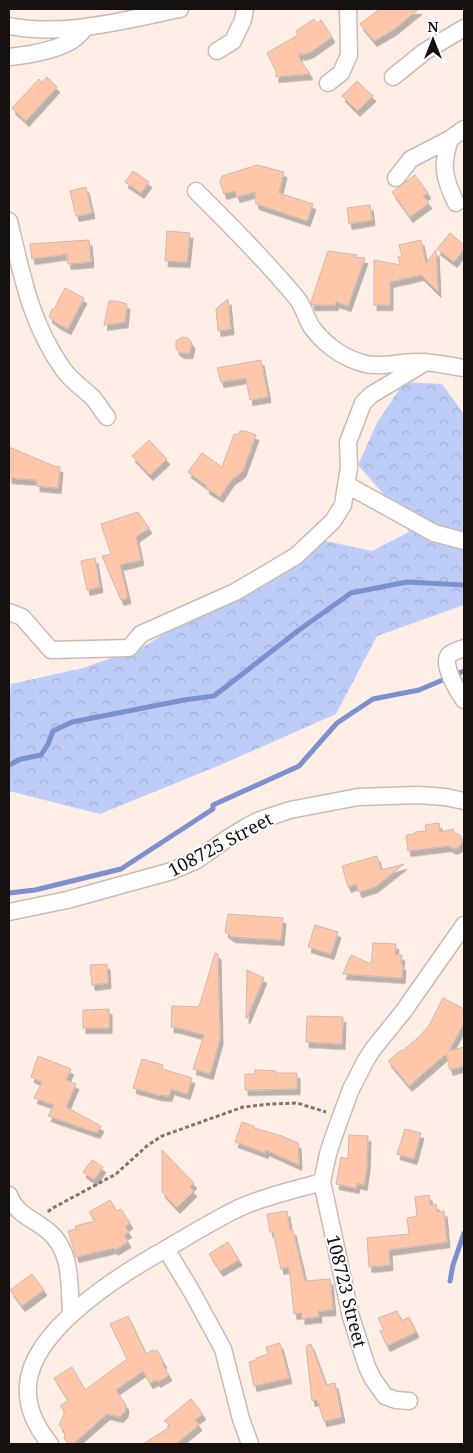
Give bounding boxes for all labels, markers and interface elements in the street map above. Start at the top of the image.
north arrow [408,15,458,65]
text: N [427,17,439,36]
street label: 108725 Street [163,806,277,882]
street label: 108723 Street [321,1232,373,1350]

